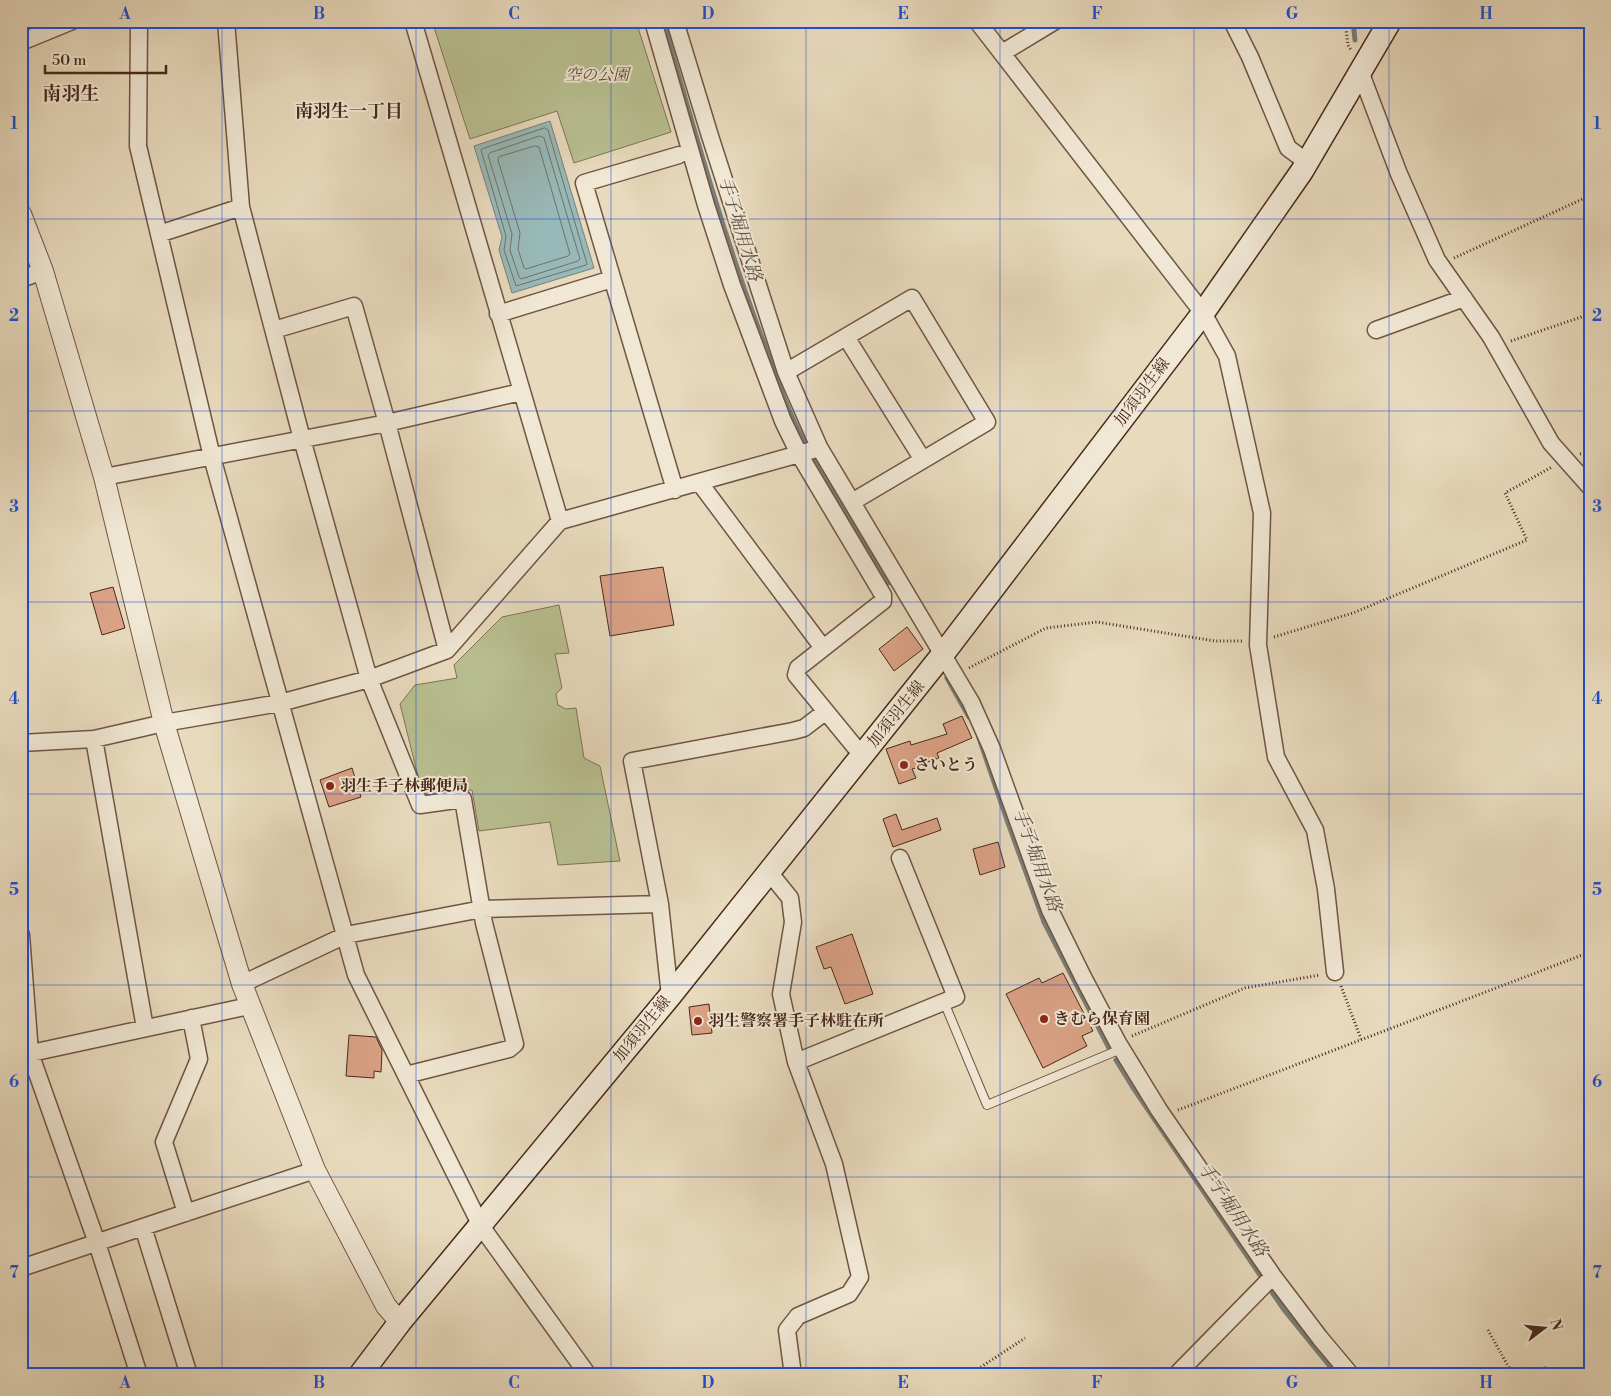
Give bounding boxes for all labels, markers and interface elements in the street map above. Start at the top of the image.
text: A [118,4,131,24]
text: B [313,4,325,24]
text: C [508,4,520,24]
text: D [702,4,715,24]
text: E [897,4,909,24]
text: F [1091,4,1103,24]
text: G [1286,4,1299,24]
text: H [1479,4,1493,24]
scale bar [45,42,166,74]
text: 50 m [52,51,86,70]
park label: 空の公園 [565,65,632,85]
district label: 南羽生 [42,82,100,106]
district label: 南羽生一丁目 [295,100,403,123]
text: 1 [10,114,18,134]
text: 1 [1593,114,1601,134]
water label: 手子堀用水路 [713,174,767,286]
text: 2 [9,306,19,326]
text: 2 [1592,306,1602,326]
street label: 加須羽生線 [1110,354,1174,430]
text: 3 [9,497,19,517]
text: 3 [1592,497,1602,517]
street label: 加須羽生線 [863,677,929,751]
text: 4 [9,689,20,709]
text: 4 [1592,689,1603,709]
place label: さいとう [914,755,978,775]
marker: さいとう [898,759,910,771]
place label: 羽生手子林郵便局 [340,776,468,796]
marker: 羽生手子林郵便局 [324,780,336,792]
water label: 手子堀用水路 [1008,805,1067,917]
text: 5 [9,880,19,900]
text: 5 [1592,880,1602,900]
street label: 加須羽生線 [609,992,675,1066]
place label: きむら保育園 [1054,1009,1150,1029]
place label: 羽生警察署手子林駐在所 [708,1011,884,1031]
marker: きむら保育園 [1038,1013,1050,1025]
marker: 羽生警察署手子林駐在所 [692,1015,704,1027]
text: 6 [9,1072,19,1092]
text: 6 [1592,1072,1602,1092]
water label: 手子堀用水路 [1193,1159,1274,1263]
text: 7 [9,1263,19,1283]
text: 7 [1592,1263,1602,1283]
north arrow [1518,1304,1568,1354]
text: N [1545,1317,1566,1332]
text: A [118,1373,131,1393]
text: B [313,1373,325,1393]
text: C [508,1373,520,1393]
text: D [702,1373,715,1393]
text: E [897,1373,909,1393]
text: F [1091,1373,1103,1393]
text: G [1286,1373,1299,1393]
text: H [1479,1373,1493,1393]

